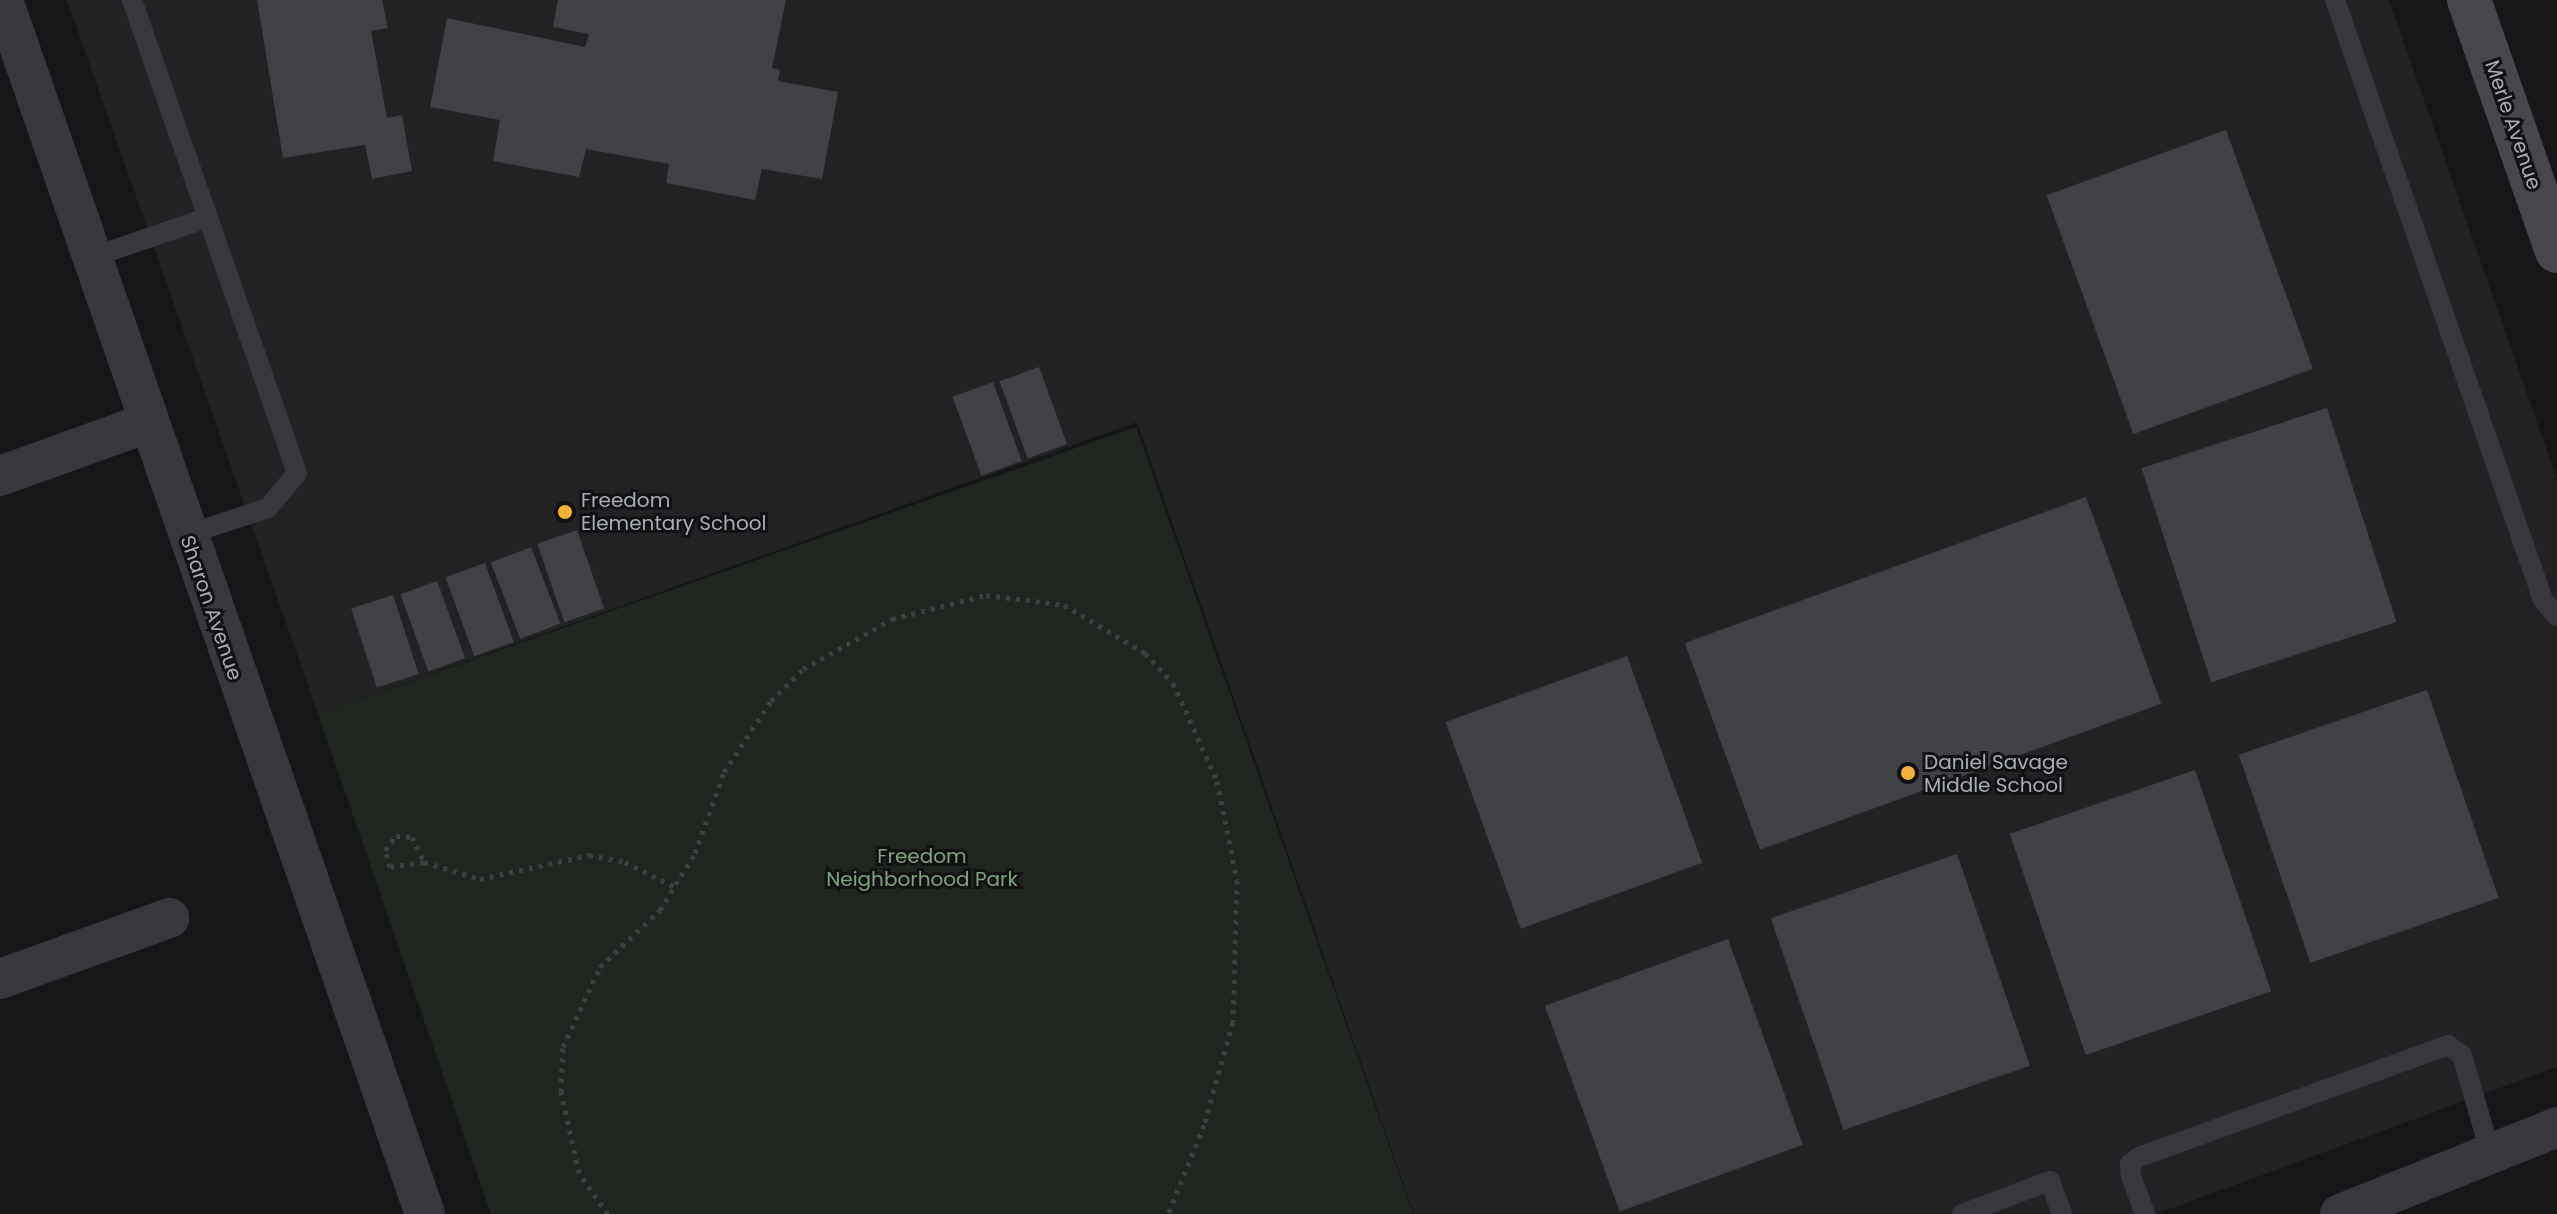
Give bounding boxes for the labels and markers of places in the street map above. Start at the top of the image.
place label: Freedom Elementary School [581,488,766,535]
marker: Freedom Elementary School [556,503,574,521]
place label: Daniel Savage Middle School [1924,750,2068,797]
marker: Daniel Savage Middle School [1899,764,1917,782]

